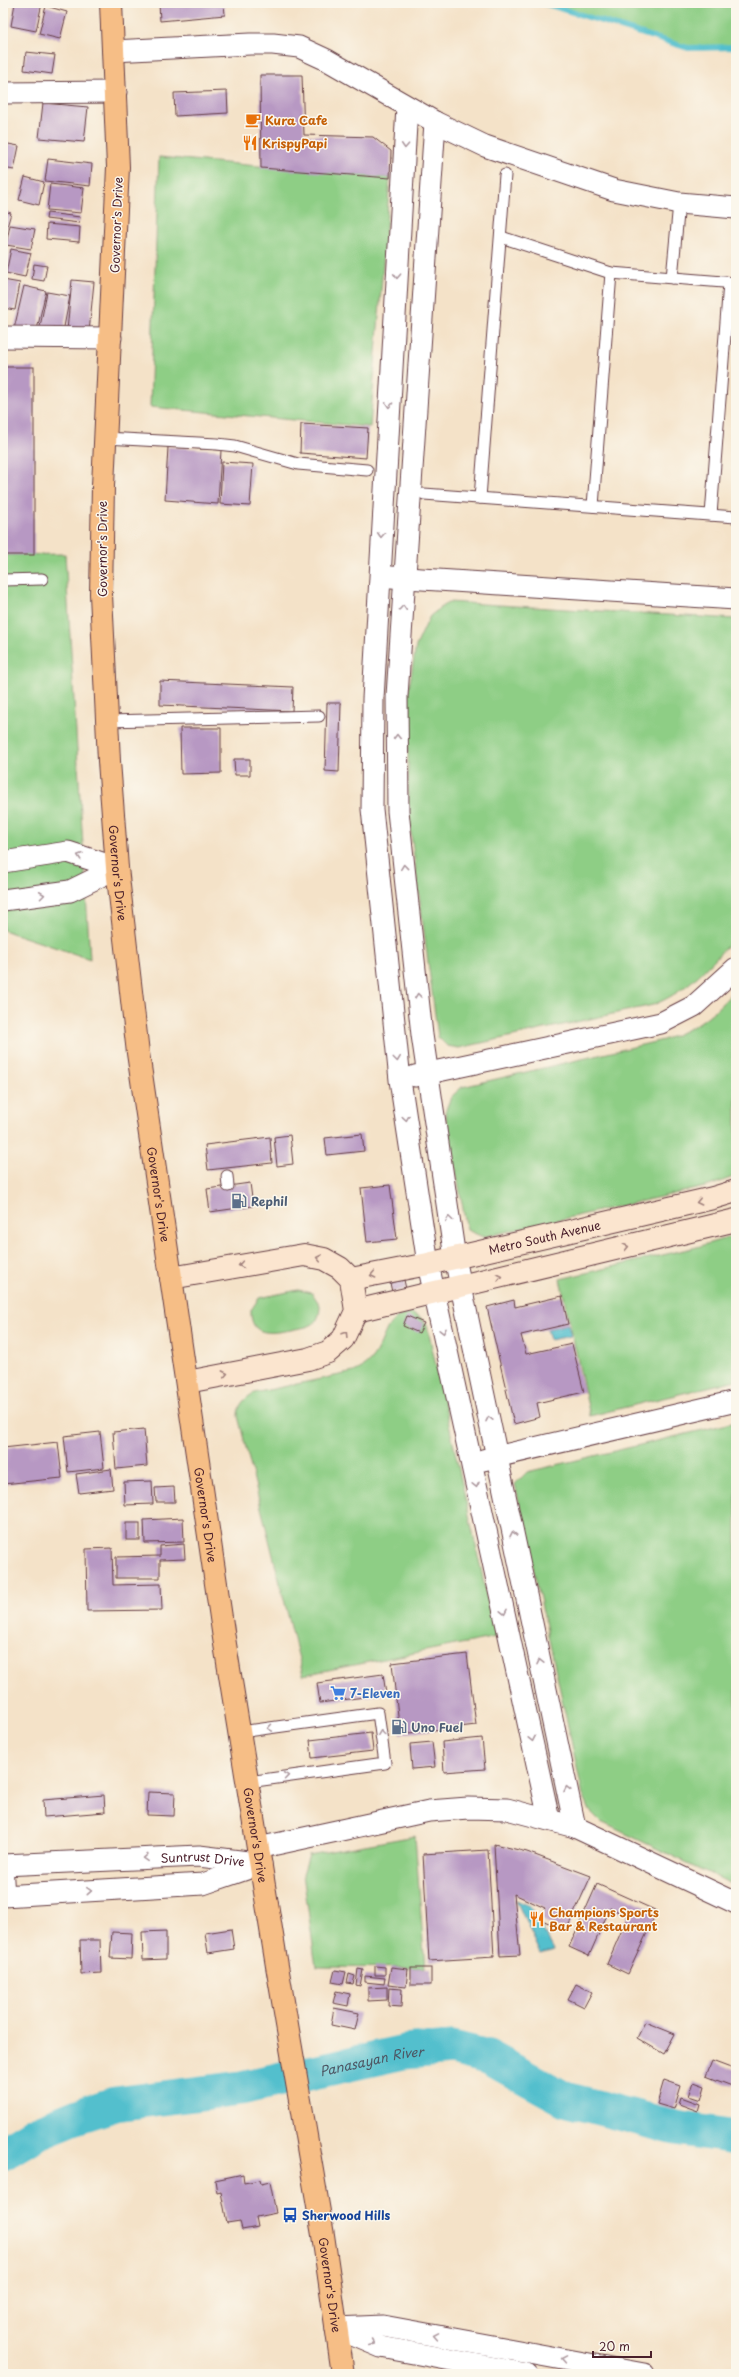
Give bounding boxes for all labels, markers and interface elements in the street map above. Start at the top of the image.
cafe icon: Kura Cafe [244,111,262,129]
place label: Kura Cafe [265,111,328,129]
restaurant icon: KrispyPapi [241,134,259,152]
place label: KrispyPapi [262,134,328,152]
one-way arrow [400,143,409,149]
street label: Governor's Drive [105,177,127,273]
one-way arrow [393,273,401,279]
one-way arrow [385,402,394,408]
street label: Governor's Drive [93,501,111,597]
one-way arrow [377,532,386,538]
one-way arrow [399,605,408,611]
one-way arrow [393,734,401,740]
street label: Governor's Drive [105,824,132,922]
one-way arrow [76,852,83,860]
one-way arrow [400,864,409,870]
one-way arrow [39,891,45,900]
one-way arrow [414,993,423,999]
one-way arrow [393,1056,402,1062]
one-way arrow [401,1115,410,1121]
street label: Governor's Drive [143,1145,175,1243]
fuel station icon: Rephil [230,1192,248,1210]
place label: Rephil [251,1192,288,1210]
one-way arrow [695,1197,702,1205]
street label: Metro South Avenue [487,1215,603,1259]
one-way arrow [445,1216,454,1222]
one-way arrow [623,1244,629,1252]
one-way arrow [316,1255,322,1263]
one-way arrow [238,1261,245,1269]
one-way arrow [370,1270,376,1278]
one-way arrow [496,1274,503,1282]
one-way arrow [438,1328,446,1334]
one-way arrow [340,1331,348,1338]
one-way arrow [222,1371,229,1379]
one-way arrow [485,1416,493,1422]
street label: Governor's Drive [190,1466,222,1564]
one-way arrow [471,1482,479,1489]
one-way arrow [509,1531,517,1538]
one-way arrow [499,1609,507,1616]
one-way arrow [536,1658,544,1665]
supermarket icon: 7-Eleven [329,1684,347,1702]
place label: 7-Eleven [350,1684,400,1702]
fuel station icon: Uno Fuel [390,1718,408,1736]
place label: Uno Fuel [411,1718,463,1736]
one-way arrow [267,1723,273,1732]
one-way arrow [377,1730,386,1736]
one-way arrow [527,1736,535,1743]
one-way arrow [283,1772,290,1781]
street label: Governor's Drive [239,1786,272,1884]
one-way arrow [563,1786,571,1792]
street label: Suntrust Drive [160,1847,246,1871]
one-way arrow [143,1854,149,1863]
one-way arrow [86,1887,92,1896]
place label: Champions Sports Bar & Restaurant [549,1903,659,1935]
restaurant icon: Champions Sports Bar & Restaurant [528,1910,546,1928]
water label: Panasayan River [317,2041,426,2080]
bus stop icon: Sherwood Hills [281,2206,299,2224]
place label: Sherwood Hills [302,2206,390,2224]
street label: Governor's Drive [314,2236,346,2334]
one-way arrow [433,2332,439,2340]
scale bar [593,2333,651,2359]
text: 20 m [599,2337,630,2355]
one-way arrow [369,2339,376,2347]
one-way arrow [561,2356,567,2364]

